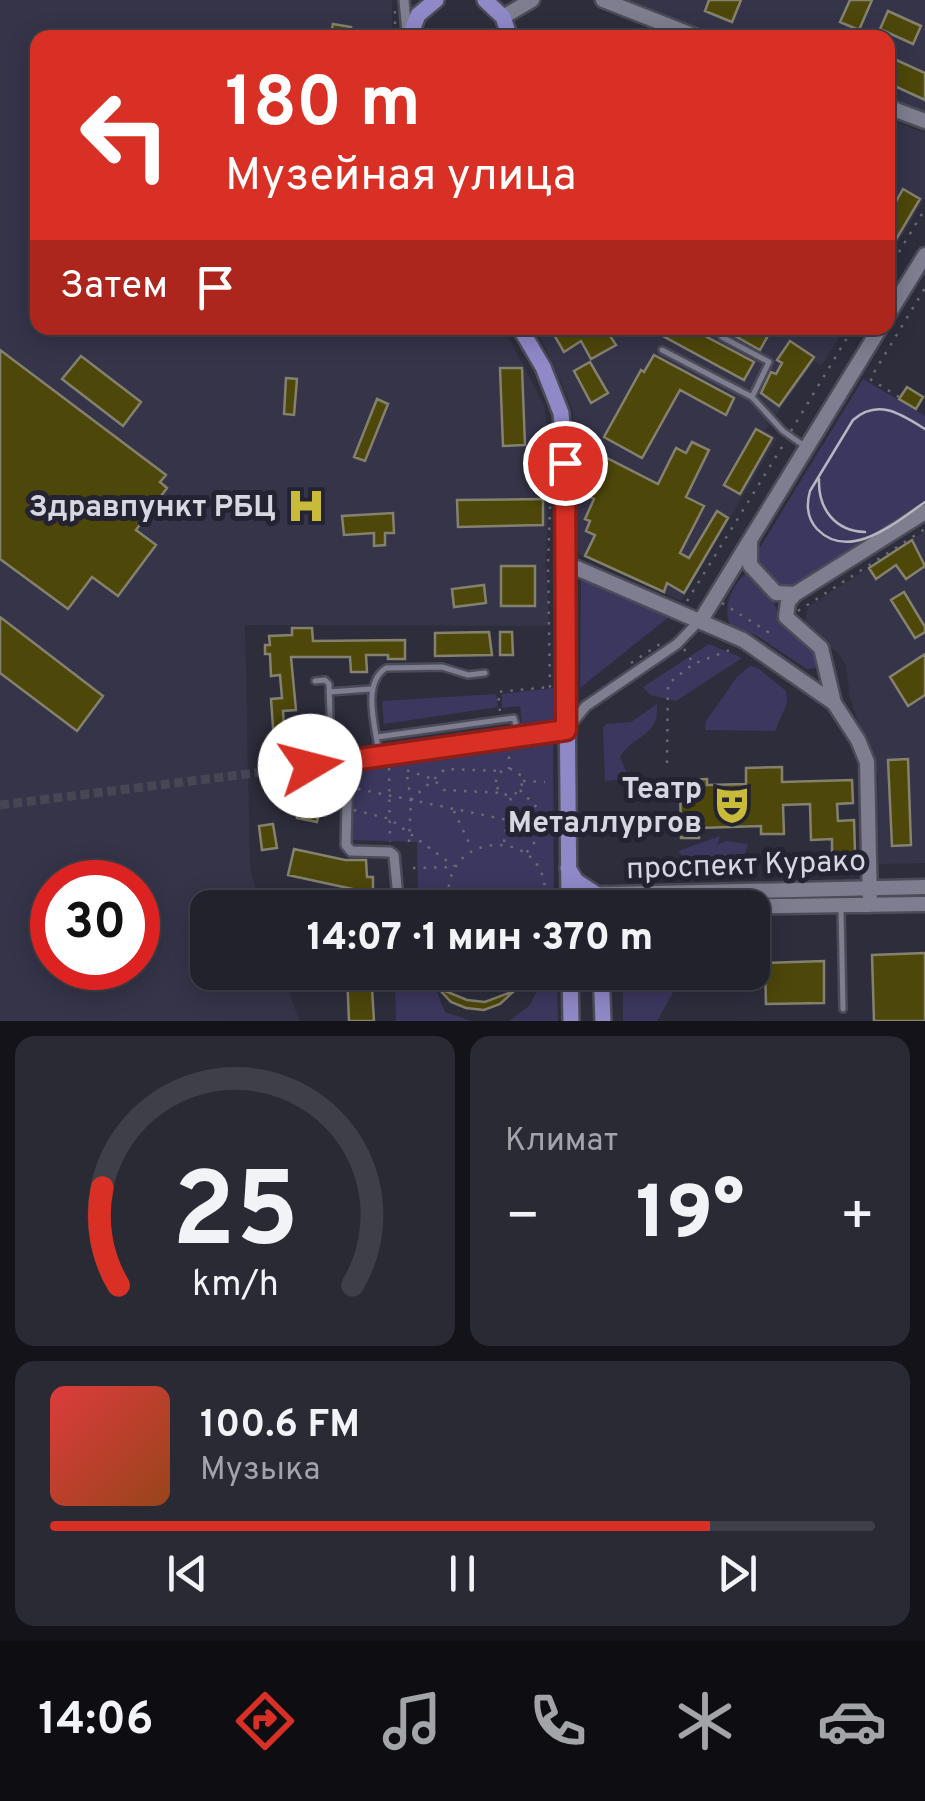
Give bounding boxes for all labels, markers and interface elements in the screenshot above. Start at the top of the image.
text: 180 m [225,62,421,151]
icon: left [60,70,190,200]
text: Музейная улица [225,149,576,206]
icon: arrive [188,260,243,315]
text: Затем [60,263,168,312]
pin [523,421,608,506]
icon: arrive [538,436,593,491]
hospital icon: Здравпункт РБЦ [285,485,327,527]
place label: Здравпункт РБЦ [29,490,276,527]
position arrow [258,714,362,818]
place label: Театр Металлургов [508,772,702,843]
theatre icon: Театр Металлургов [711,784,753,826]
street label: проспект Курако [626,844,867,889]
speed limit sign: 30 [30,860,160,990]
text: 14:07 · 1 мин · 370 m [307,915,653,964]
text: Климат [505,1122,618,1162]
text: 25 [171,1151,299,1283]
text: 19° [636,1170,744,1265]
text: − [505,1184,540,1254]
text: + [840,1184,875,1254]
text: km/h [192,1263,278,1309]
text: 100.6 FM [200,1402,360,1451]
text: Музыка [200,1451,320,1491]
icon: previous [160,1546,215,1601]
icon: pause [435,1546,490,1601]
icon: next [710,1546,765,1601]
icon: directions [230,1686,300,1756]
icon: music [377,1686,447,1756]
icon: phone [523,1686,593,1756]
icon: climate [670,1686,740,1756]
icon: car [817,1686,887,1756]
text: 14:06 [38,1693,153,1750]

